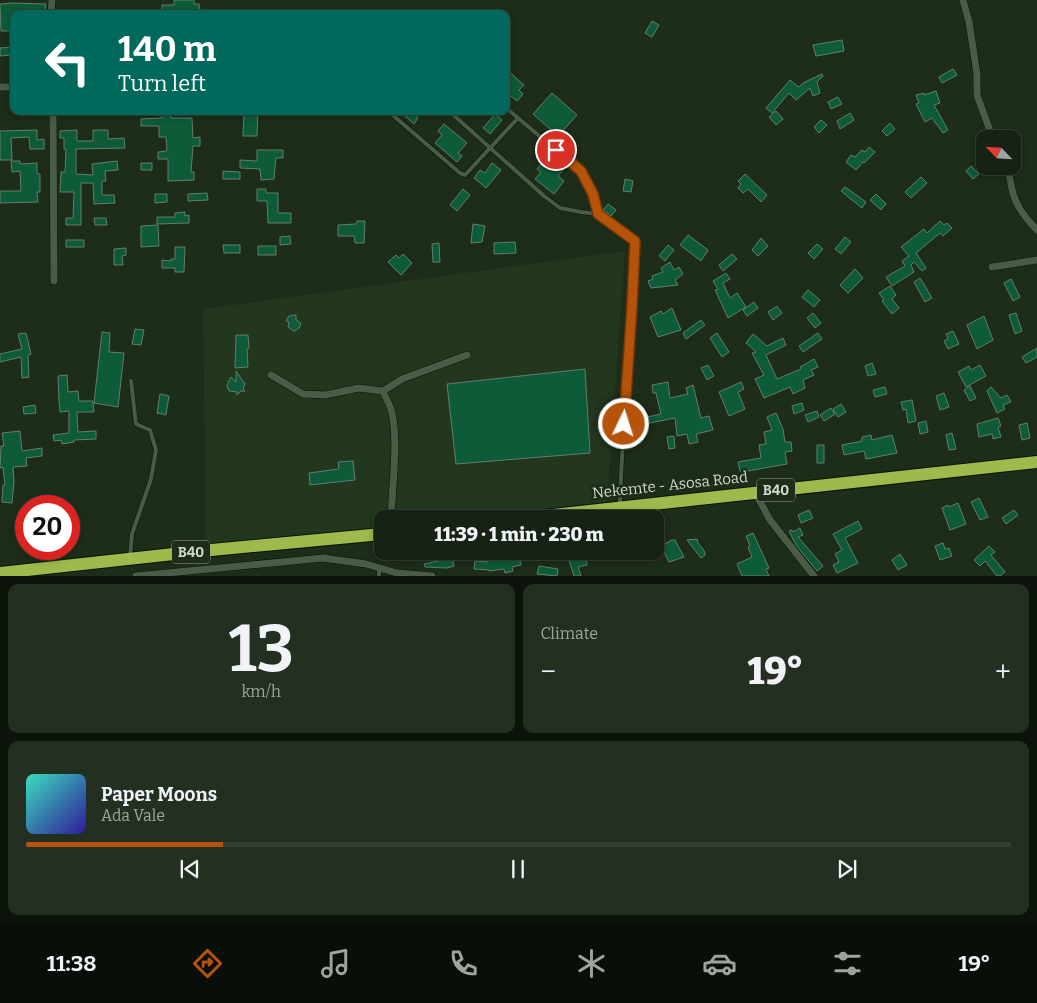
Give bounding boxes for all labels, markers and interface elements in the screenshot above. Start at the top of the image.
text: 140 m [118,28,216,70]
icon: left [35,30,100,95]
text: Turn left [118,70,206,97]
pin [535,129,577,171]
north arrow [976,130,1021,175]
map controls [976,130,1021,175]
icon: arrive [542,136,570,164]
position arrow [597,397,649,449]
street label: Nekemte - Asosa Road [591,468,749,502]
road number: B40 [757,478,795,502]
speed limit sign: 20 [15,495,80,560]
text: 11:39 · 1 min · 230 m [434,523,604,546]
road number: B40 [172,540,210,564]
text: 13 [228,610,294,688]
text: Climate [541,624,598,643]
text: 19° [748,648,803,694]
text: − [541,655,556,688]
text: + [995,655,1011,688]
text: km/h [241,682,281,701]
text: Paper Moons [101,783,217,806]
text: Ada Vale [101,806,165,825]
icon: previous [176,855,204,883]
icon: pause [504,855,532,883]
icon: next [833,855,861,883]
icon: directions [190,946,225,981]
icon: music [318,946,353,981]
icon: phone [446,946,481,981]
icon: climate [574,946,609,981]
icon: car [702,946,737,981]
icon: filters [830,946,865,981]
text: 11:38 [47,950,97,977]
text: 19° [958,950,990,977]

